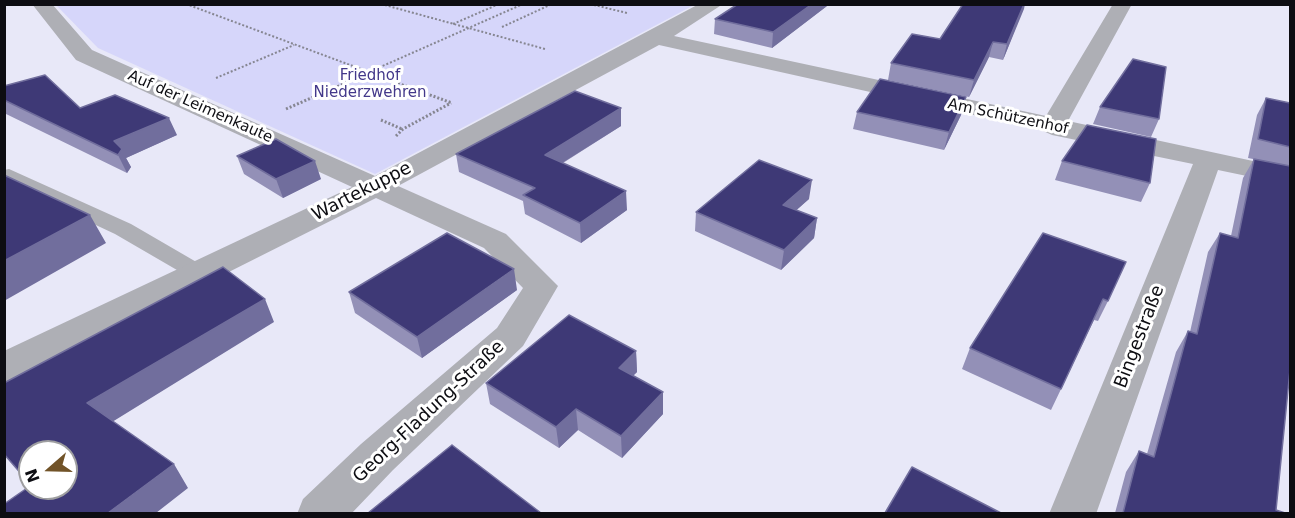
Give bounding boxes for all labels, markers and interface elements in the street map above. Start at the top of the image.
street label: Auf der Leimenkaute [125,67,275,147]
park label: Friedhof Niederzwehren [314,67,426,102]
street label: Am Schützenhof [946,95,1070,139]
street label: Wartekuppe [309,158,415,226]
street label: Bingestraße [1110,282,1170,392]
street label: Georg-Fladung-Straße [349,336,509,488]
north arrow [18,440,78,500]
text: N [21,466,44,485]

